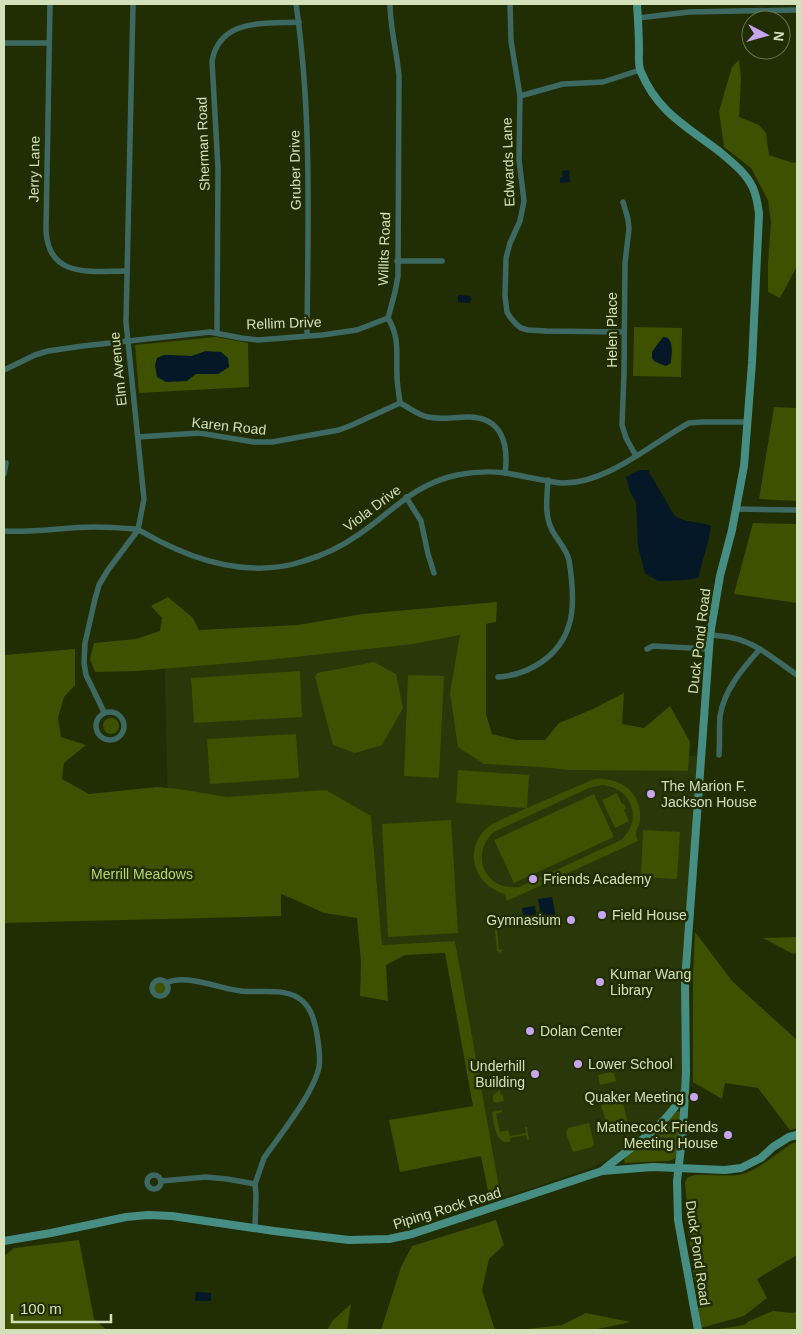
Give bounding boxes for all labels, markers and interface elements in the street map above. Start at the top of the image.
north arrow [741,10,791,60]
text: N [770,30,787,42]
street label: Sherman Road [193,97,213,191]
street label: Edwards Lane [498,117,518,207]
street label: Gruber Drive [286,130,304,210]
street label: Jerry Lane [25,136,43,202]
street label: Willits Road [375,212,393,286]
street label: Helen Place [604,292,620,368]
street label: Rellim Drive [246,314,322,332]
street label: Elm Avenue [106,331,130,407]
street label: Karen Road [191,414,267,438]
street label: Viola Drive [340,481,404,535]
street label: Duck Pond Road [685,587,713,695]
place label: The Marion F. Jackson House [661,778,757,810]
marker: The Marion F. Jackson House [645,788,657,800]
park label: Merrill Meadows [91,866,193,882]
place label: Friends Academy [543,871,651,887]
marker: Friends Academy [527,873,539,885]
place label: Field House [612,907,687,923]
marker: Field House [596,909,608,921]
place label: Gymnasium [486,912,561,928]
marker: Gymnasium [565,914,577,926]
place label: Kumar Wang Library [610,966,691,998]
marker: Kumar Wang Library [594,976,606,988]
place label: Dolan Center [540,1023,623,1039]
marker: Dolan Center [524,1025,536,1037]
place label: Lower School [588,1056,673,1072]
place label: Underhill Building [470,1058,525,1090]
marker: Lower School [572,1058,584,1070]
marker: Underhill Building [529,1068,541,1080]
place label: Quaker Meeting [584,1089,684,1105]
marker: Quaker Meeting [688,1091,700,1103]
place label: Matinecock Friends Meeting House [597,1119,718,1151]
marker: Matinecock Friends Meeting House [722,1129,734,1141]
street label: Piping Rock Road [391,1184,503,1232]
street label: Duck Pond Road [683,1199,713,1307]
scale bar [12,1292,111,1324]
text: 100 m [20,1300,62,1317]

